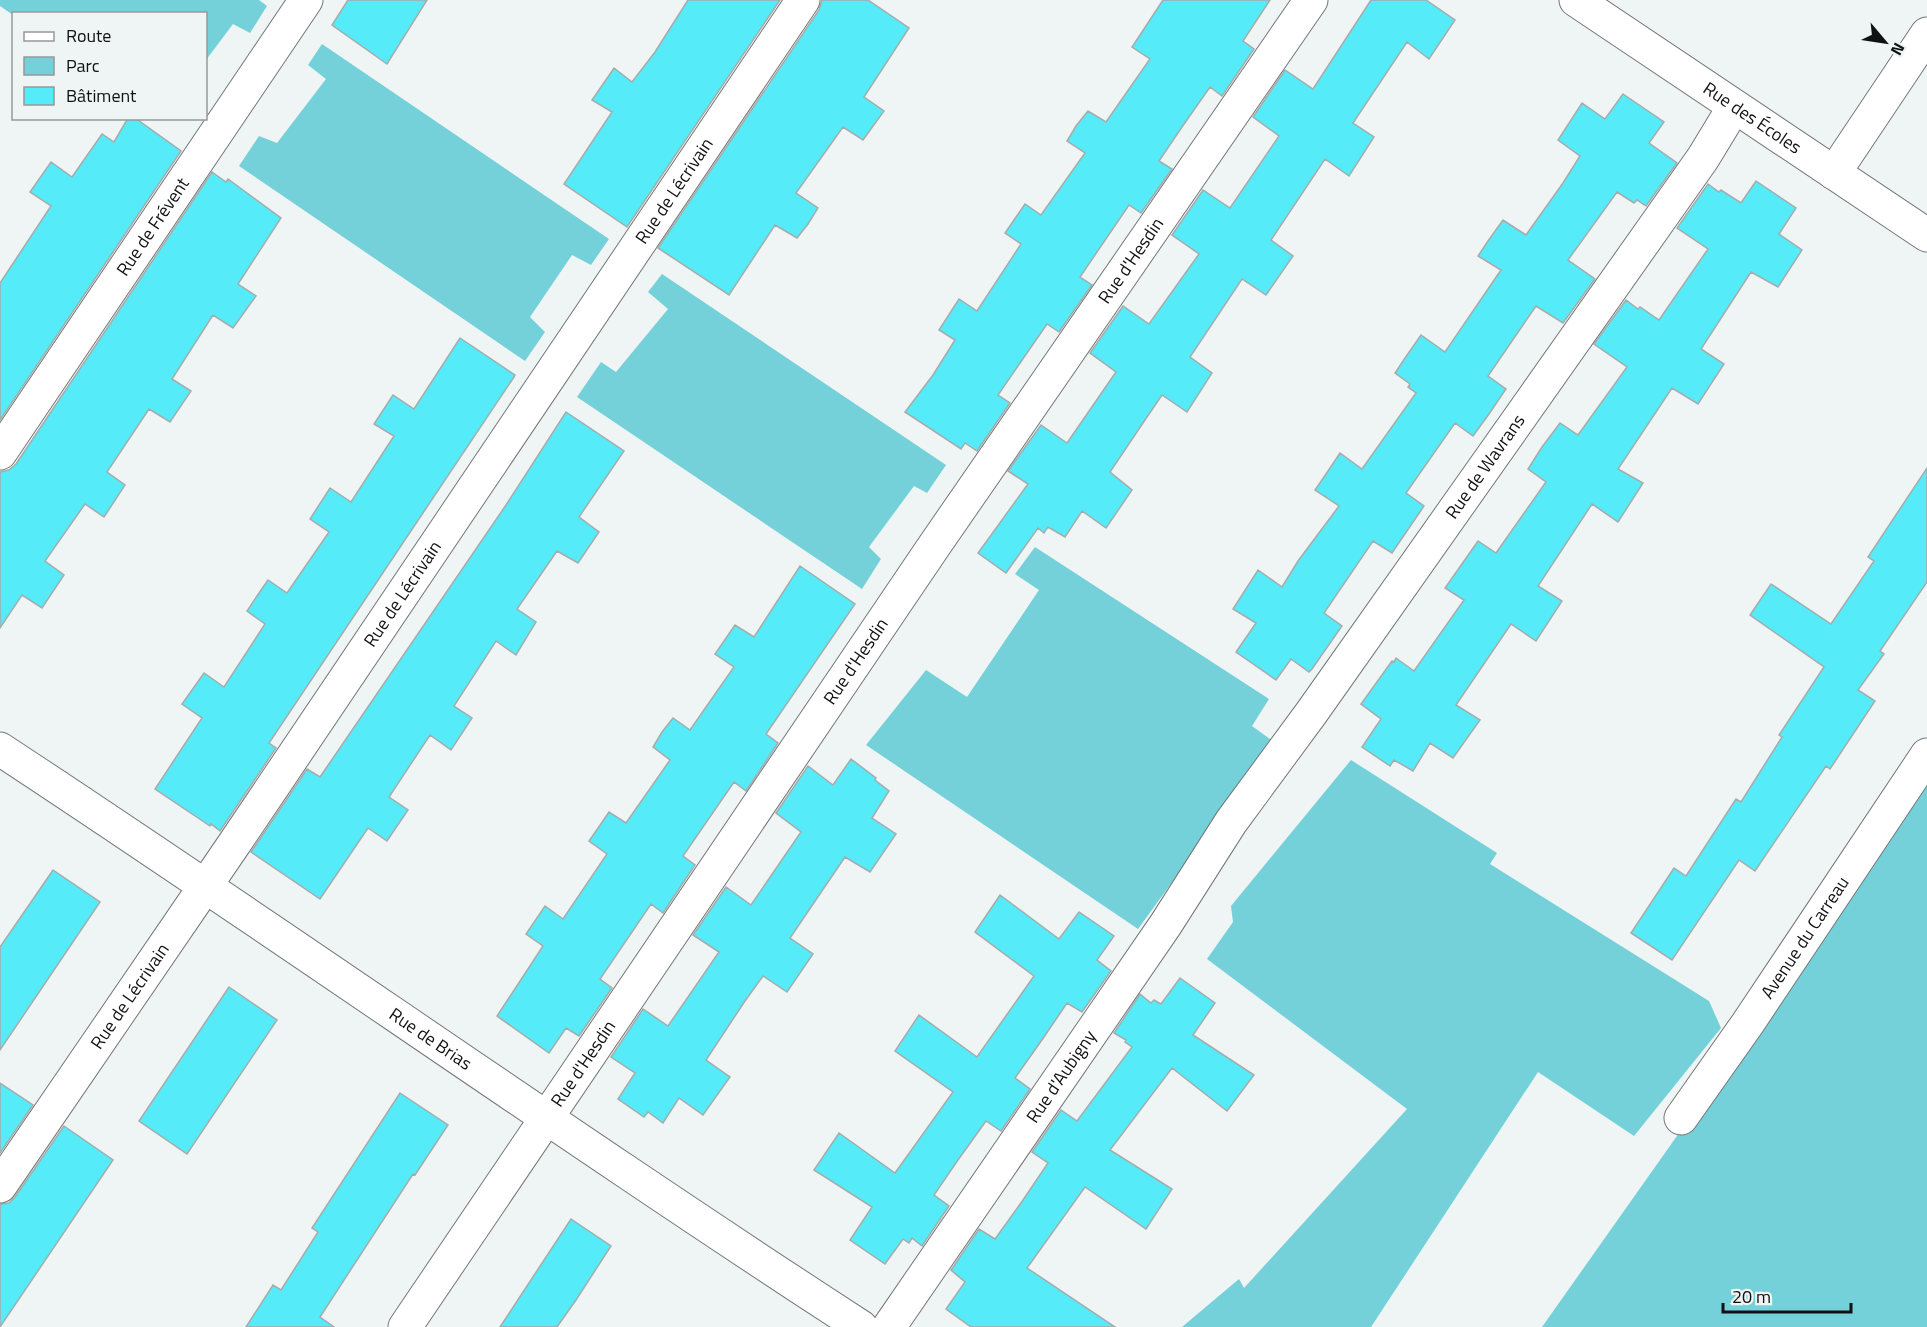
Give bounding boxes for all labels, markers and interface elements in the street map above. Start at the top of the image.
legend [12,12,207,120]
north arrow [1855,12,1915,72]
text: Route [66,22,111,49]
text: N [1885,39,1911,60]
text: Parc [66,52,100,79]
street label: Rue des Écoles [1698,75,1807,160]
text: Bâtiment [66,82,137,109]
street label: Rue de Lécrivain [628,132,719,249]
street label: Rue de Frévent [109,171,196,281]
street label: Rue d'Hesdin [1091,212,1170,309]
street label: Rue de Wavrans [1438,408,1531,524]
street label: Rue de Lécrivain [357,535,448,652]
street label: Rue d'Hesdin [816,612,895,710]
street label: Avenue du Carreau [1754,871,1855,1004]
street label: Rue de Lécrivain [84,937,175,1054]
street label: Rue de Brias [384,1001,478,1076]
street label: Rue d'Hesdin [544,1015,622,1112]
street label: Rue d'Aubigny [1019,1024,1103,1128]
scale bar [1723,1276,1850,1314]
text: 20 m [1732,1283,1771,1310]

